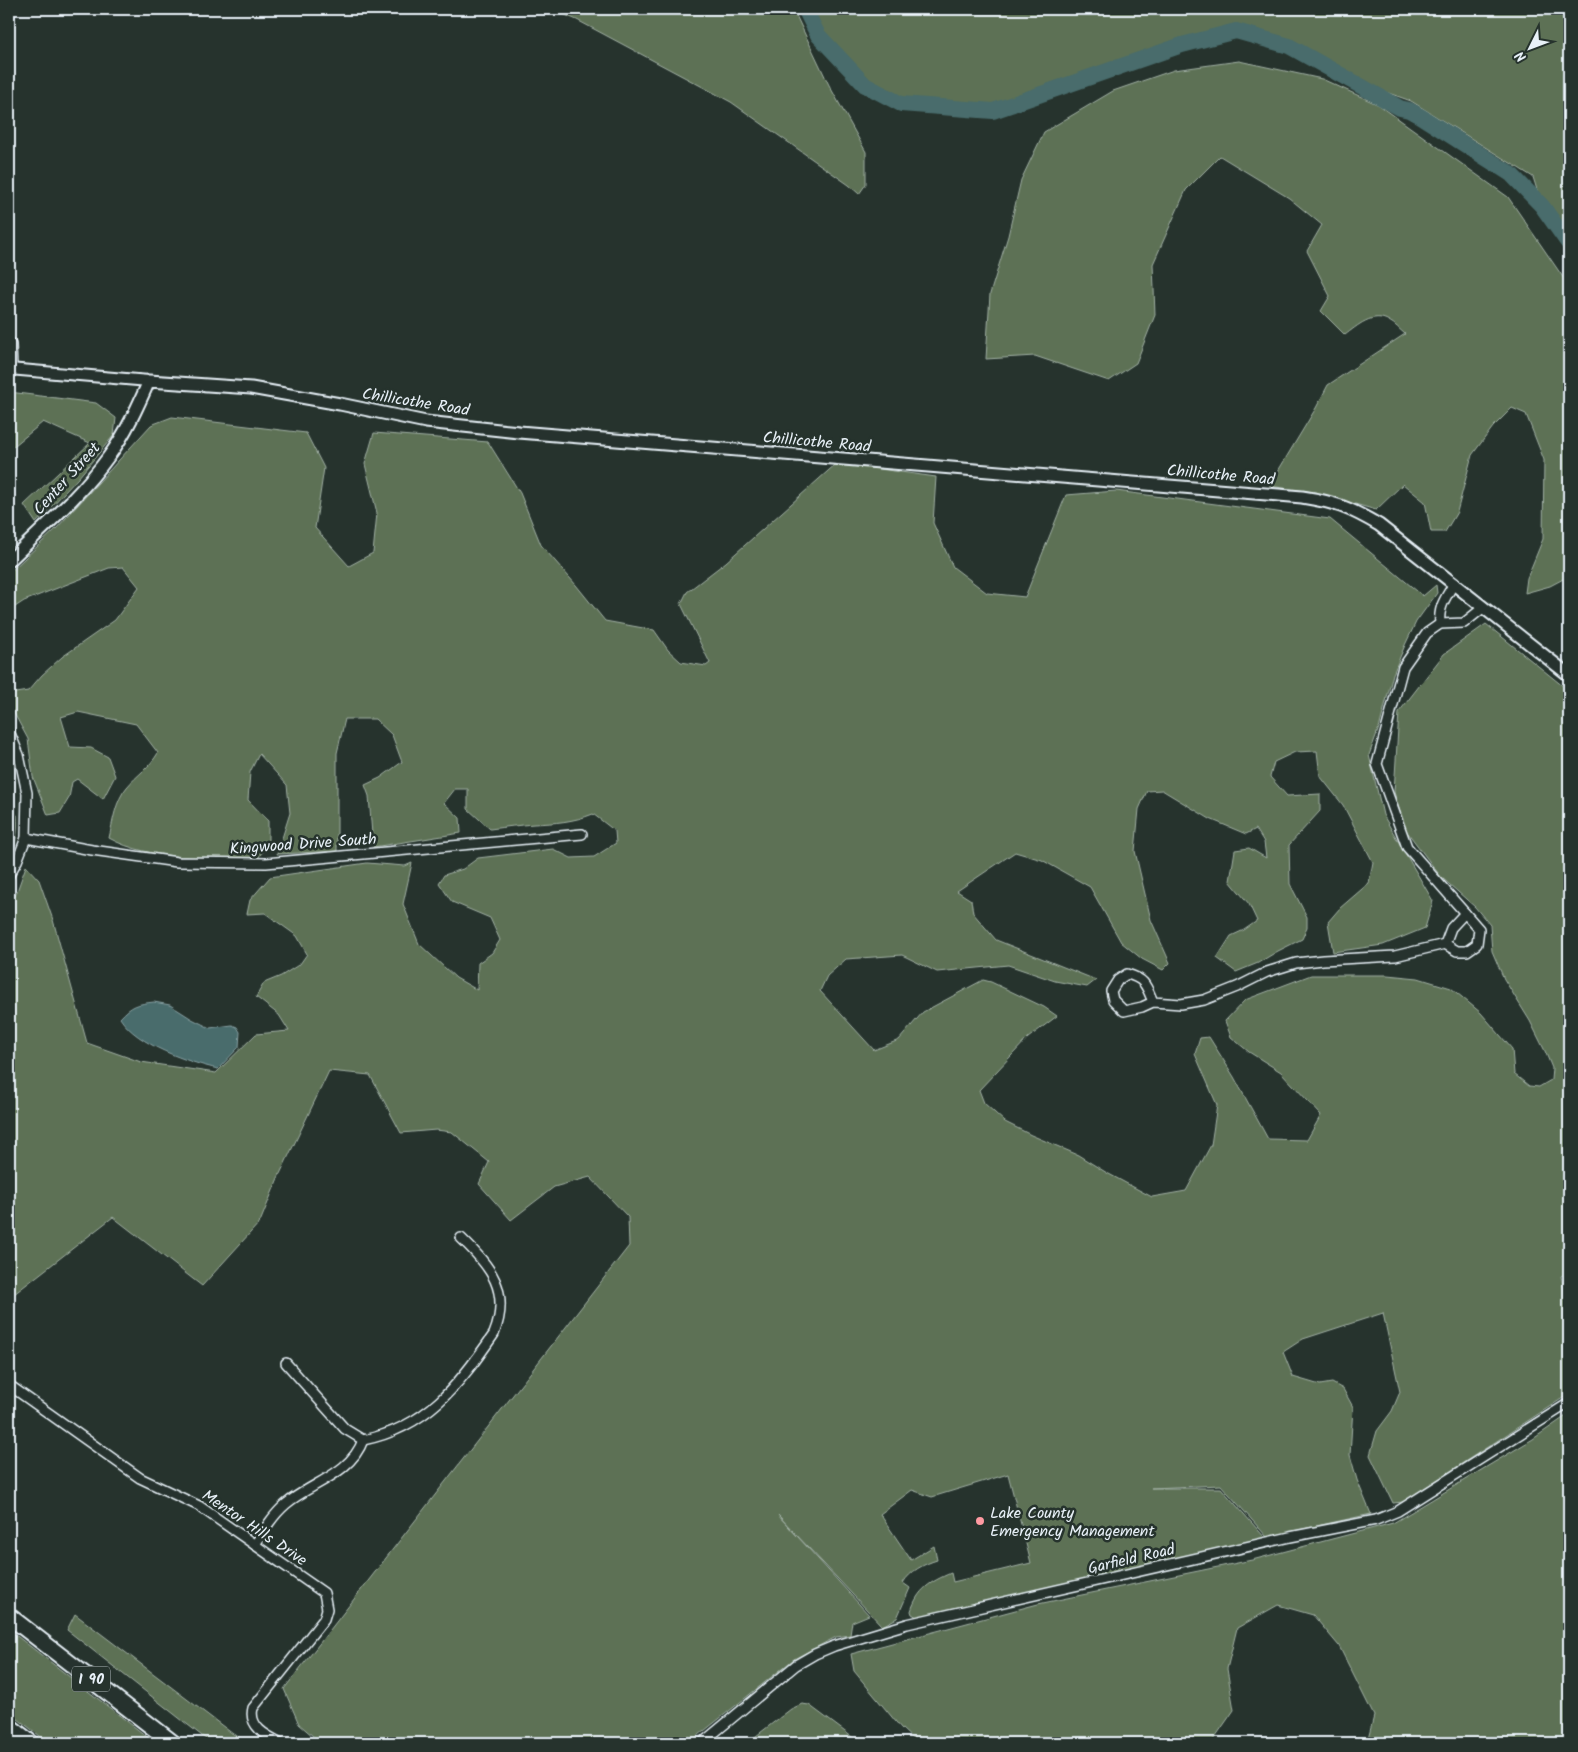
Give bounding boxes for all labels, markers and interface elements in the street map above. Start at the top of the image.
north arrow [1506,22,1556,72]
text: N [1510,45,1532,67]
street label: Chillicothe Road [360,382,472,423]
street label: Chillicothe Road [762,425,873,460]
street label: Center Street [27,436,107,521]
street label: Chillicothe Road [1166,458,1277,493]
street label: Kingwood Drive South [229,827,377,862]
street label: Mentor Hills Drive [196,1484,312,1573]
place label: Lake County Emergency Management [990,1501,1155,1544]
marker: Lake County Emergency Management [974,1515,986,1527]
street label: Garfield Road [1085,1537,1178,1582]
road number: I 90 [72,1666,110,1692]

